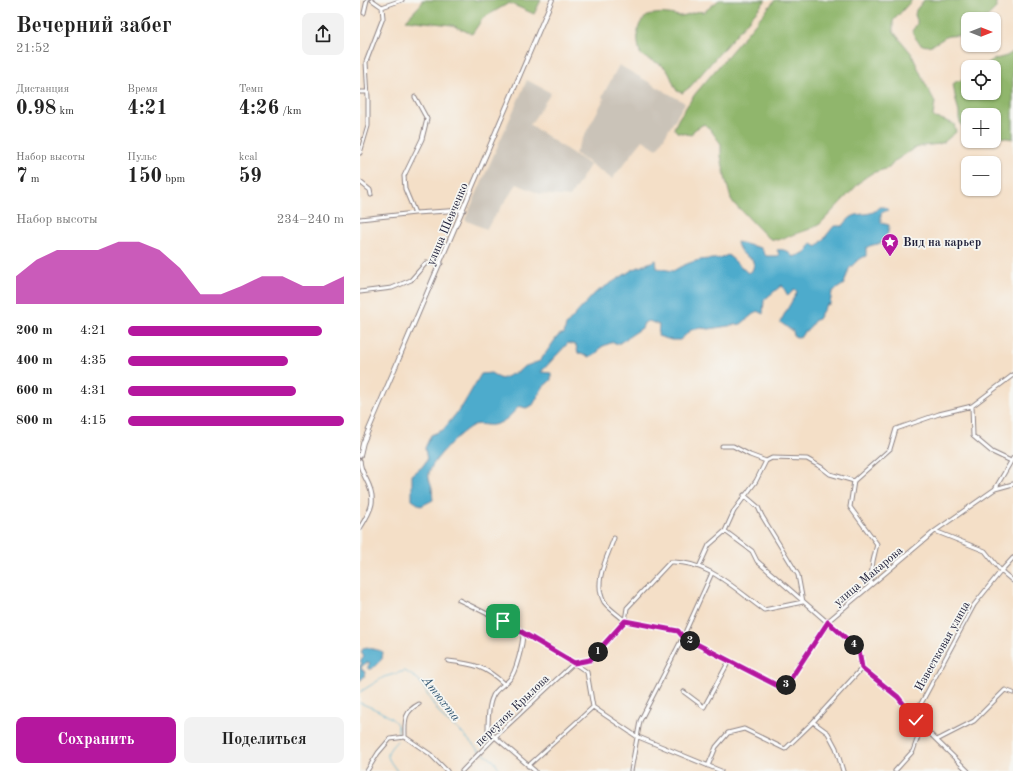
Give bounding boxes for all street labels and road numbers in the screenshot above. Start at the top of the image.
street label: улица Шевченко [425,181,471,268]
street label: улица Макарова [832,545,905,609]
street label: Известковая улица [913,600,973,693]
street label: переулок Крылова [473,673,552,749]

